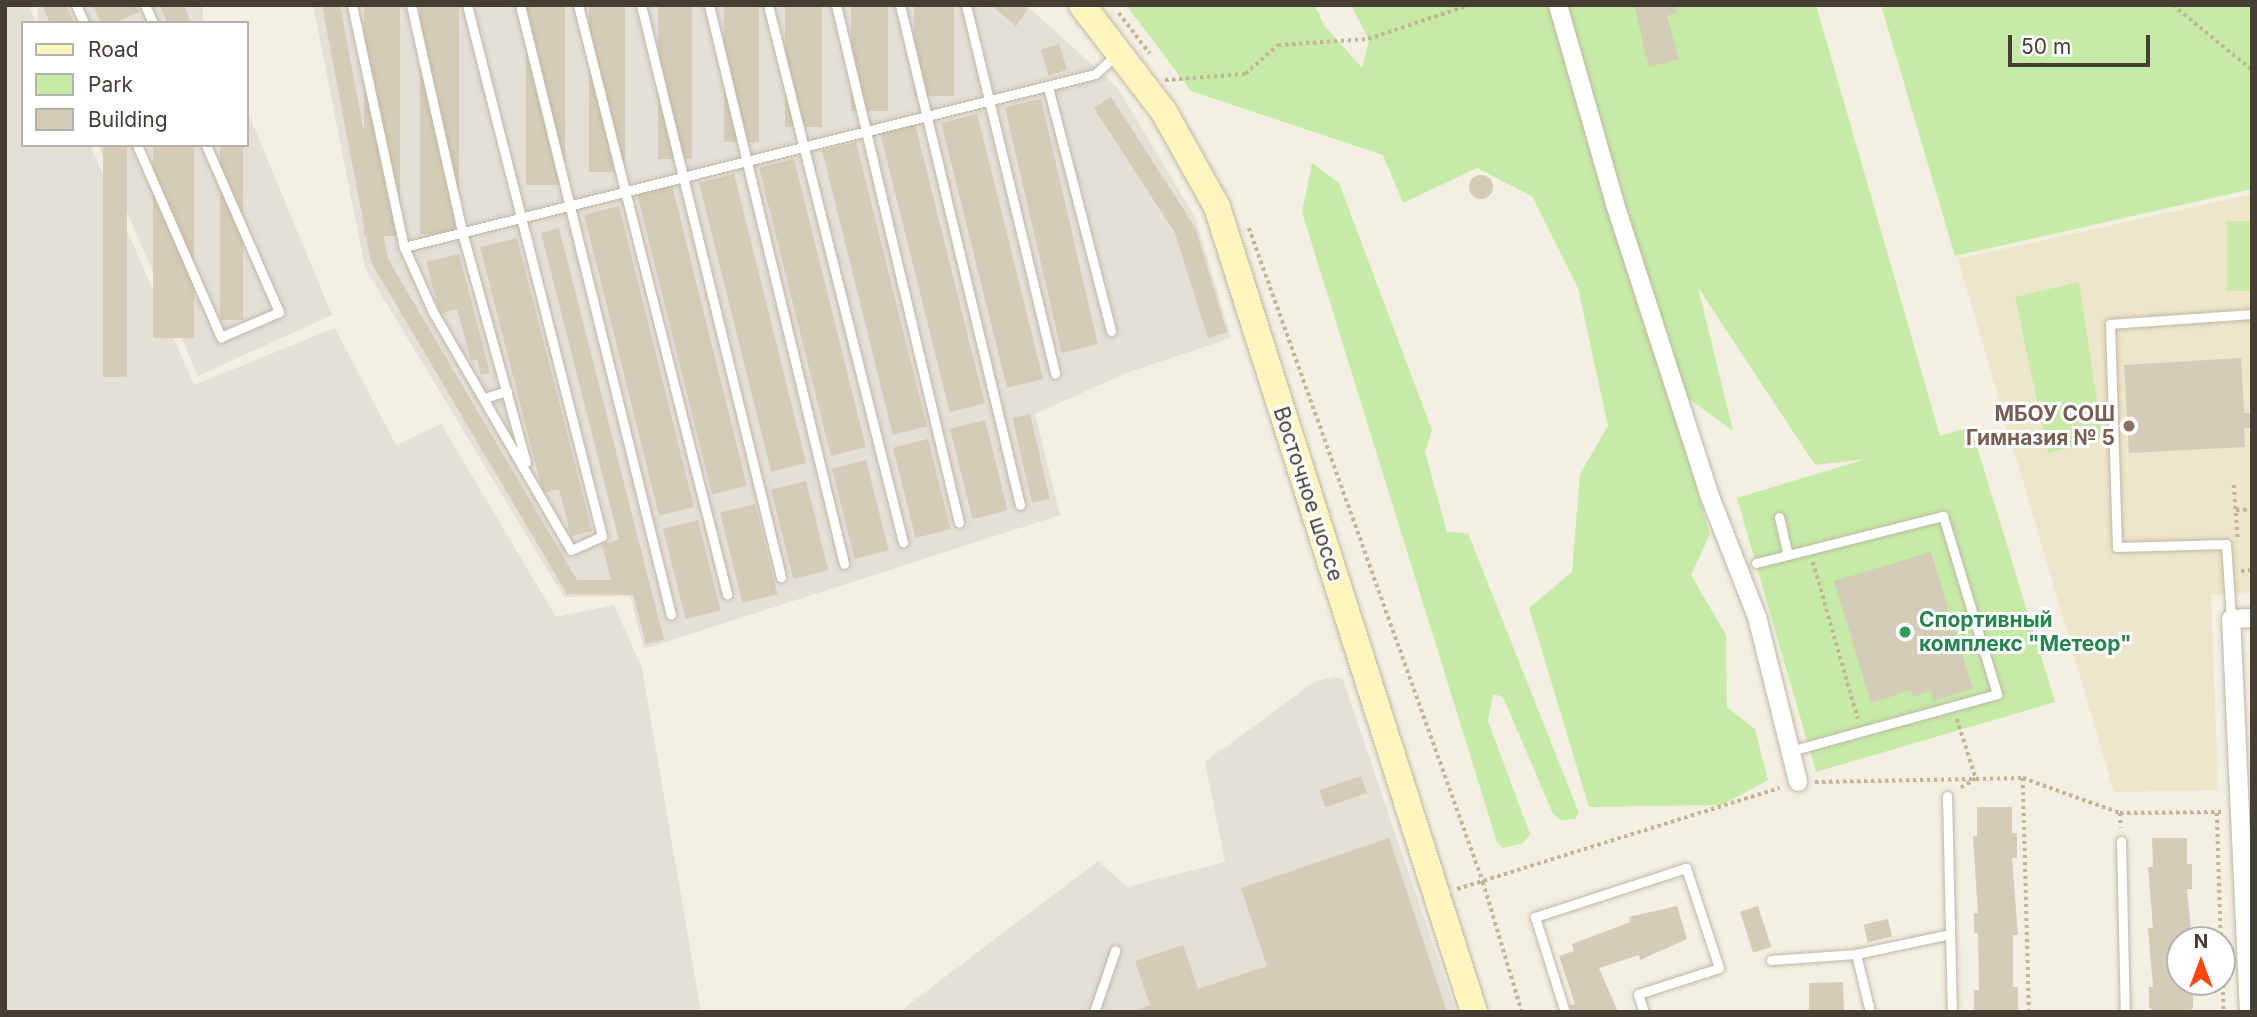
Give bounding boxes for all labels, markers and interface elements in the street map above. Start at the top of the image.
legend [21,21,248,147]
scale bar [2012,21,2154,65]
text: 50 m [2021,34,2071,59]
text: Road [88,37,139,62]
text: Park [88,72,133,97]
text: Building [88,107,168,132]
place label: МБОУ СОШ Гимназия № 5 [1966,401,2115,451]
street label: Восточное шоссе [1268,404,1348,584]
marker: МБОУ СОШ Гимназия № 5 [2121,418,2137,434]
place label: Спортивный комплекс "Метеор" [1919,607,2132,657]
marker: Спортивный комплекс "Метеор" [1897,624,1913,640]
north arrow [2166,926,2236,996]
text: N [2194,930,2208,953]

